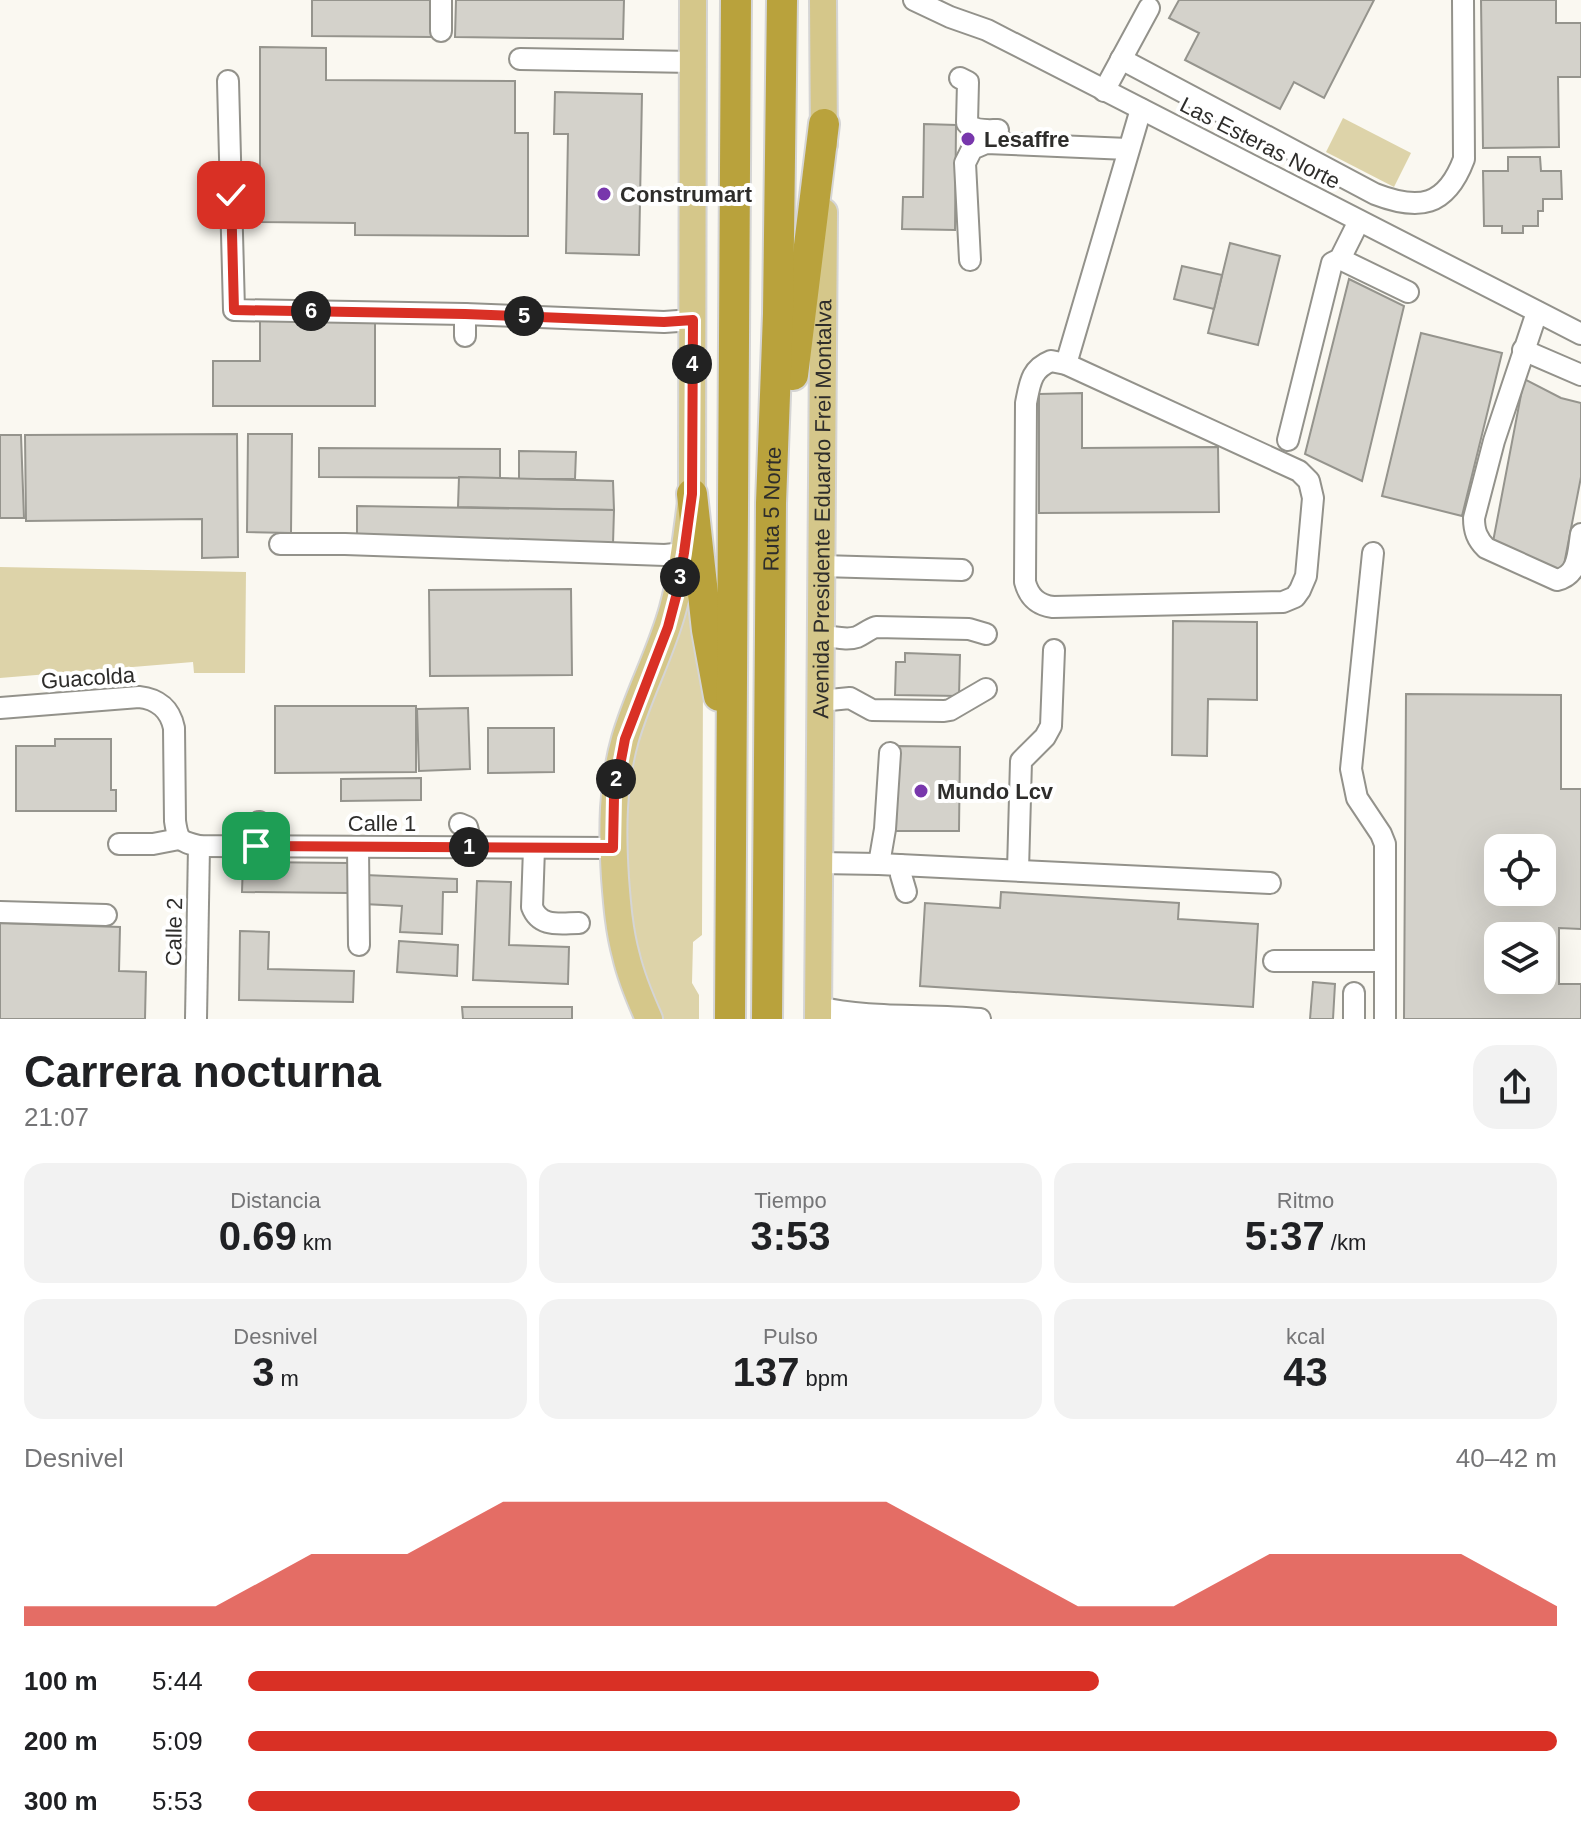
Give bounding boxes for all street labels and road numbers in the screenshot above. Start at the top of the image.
street label: Las Esteras Norte [1176,92,1344,194]
street label: Avenida Presidente Eduardo Frei Montalva [808,298,836,719]
street label: Ruta 5 Norte [758,446,786,572]
street label: Guacolda [40,662,137,694]
street label: Calle 1 [348,811,416,836]
street label: Calle 2 [161,898,187,966]

